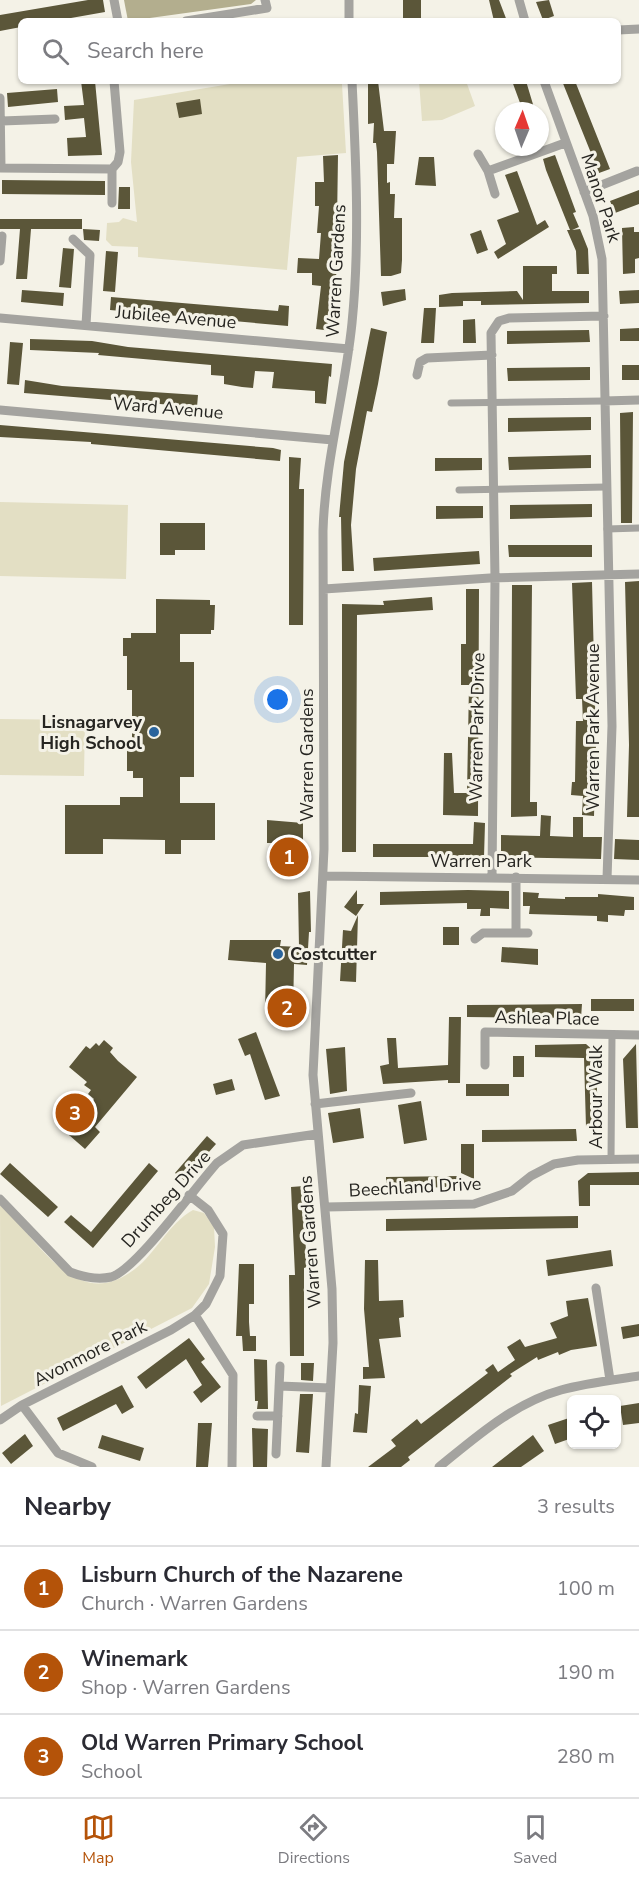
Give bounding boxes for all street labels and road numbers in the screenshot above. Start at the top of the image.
street label: Manor Park [575,150,627,246]
street label: Warren Gardens [321,204,351,338]
street label: Jubilee Avenue [114,300,237,334]
street label: Ward Avenue [112,391,224,425]
street label: Warren Park Avenue [581,643,605,811]
street label: Warren Park Drive [464,652,490,802]
street label: Warren Gardens [295,688,319,822]
street label: Warren Park [430,849,533,873]
street label: Ashlea Place [494,1005,600,1031]
street label: Arbour Walk [584,1044,608,1149]
street label: Drumbeg Drive [116,1145,216,1253]
street label: Beechland Drive [348,1172,482,1202]
street label: Warren Gardens [293,1175,327,1309]
street label: Avonmore Park [29,1314,152,1392]

